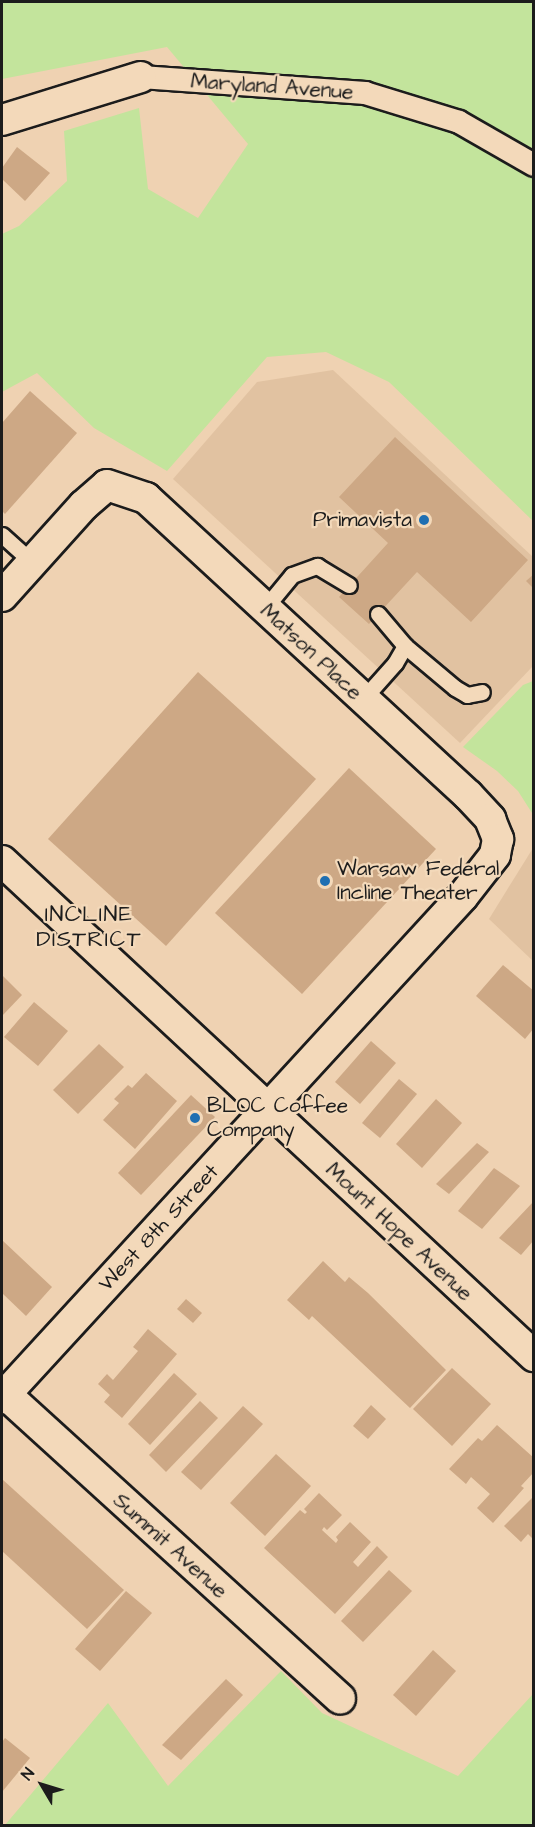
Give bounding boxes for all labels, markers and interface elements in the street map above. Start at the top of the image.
street label: Maryland Avenue [190,69,354,105]
place label: Primavista [313,507,412,533]
marker: Primavista [417,513,431,527]
street label: Matson Place [255,599,367,705]
place label: Warsaw Federal Incline Theater [337,856,499,906]
marker: Warsaw Federal Incline Theater [318,874,332,888]
district label: INCLINE DISTRICT [36,901,142,952]
place label: BLOC Coffee Company [207,1093,348,1143]
marker: BLOC Coffee Company [188,1111,202,1125]
street label: Mount Hope Avenue [320,1157,478,1307]
street label: West 8th Street [94,1159,224,1297]
street label: Summit Avenue [108,1488,232,1604]
north arrow [12,1755,72,1815]
text: N [16,1763,40,1785]

